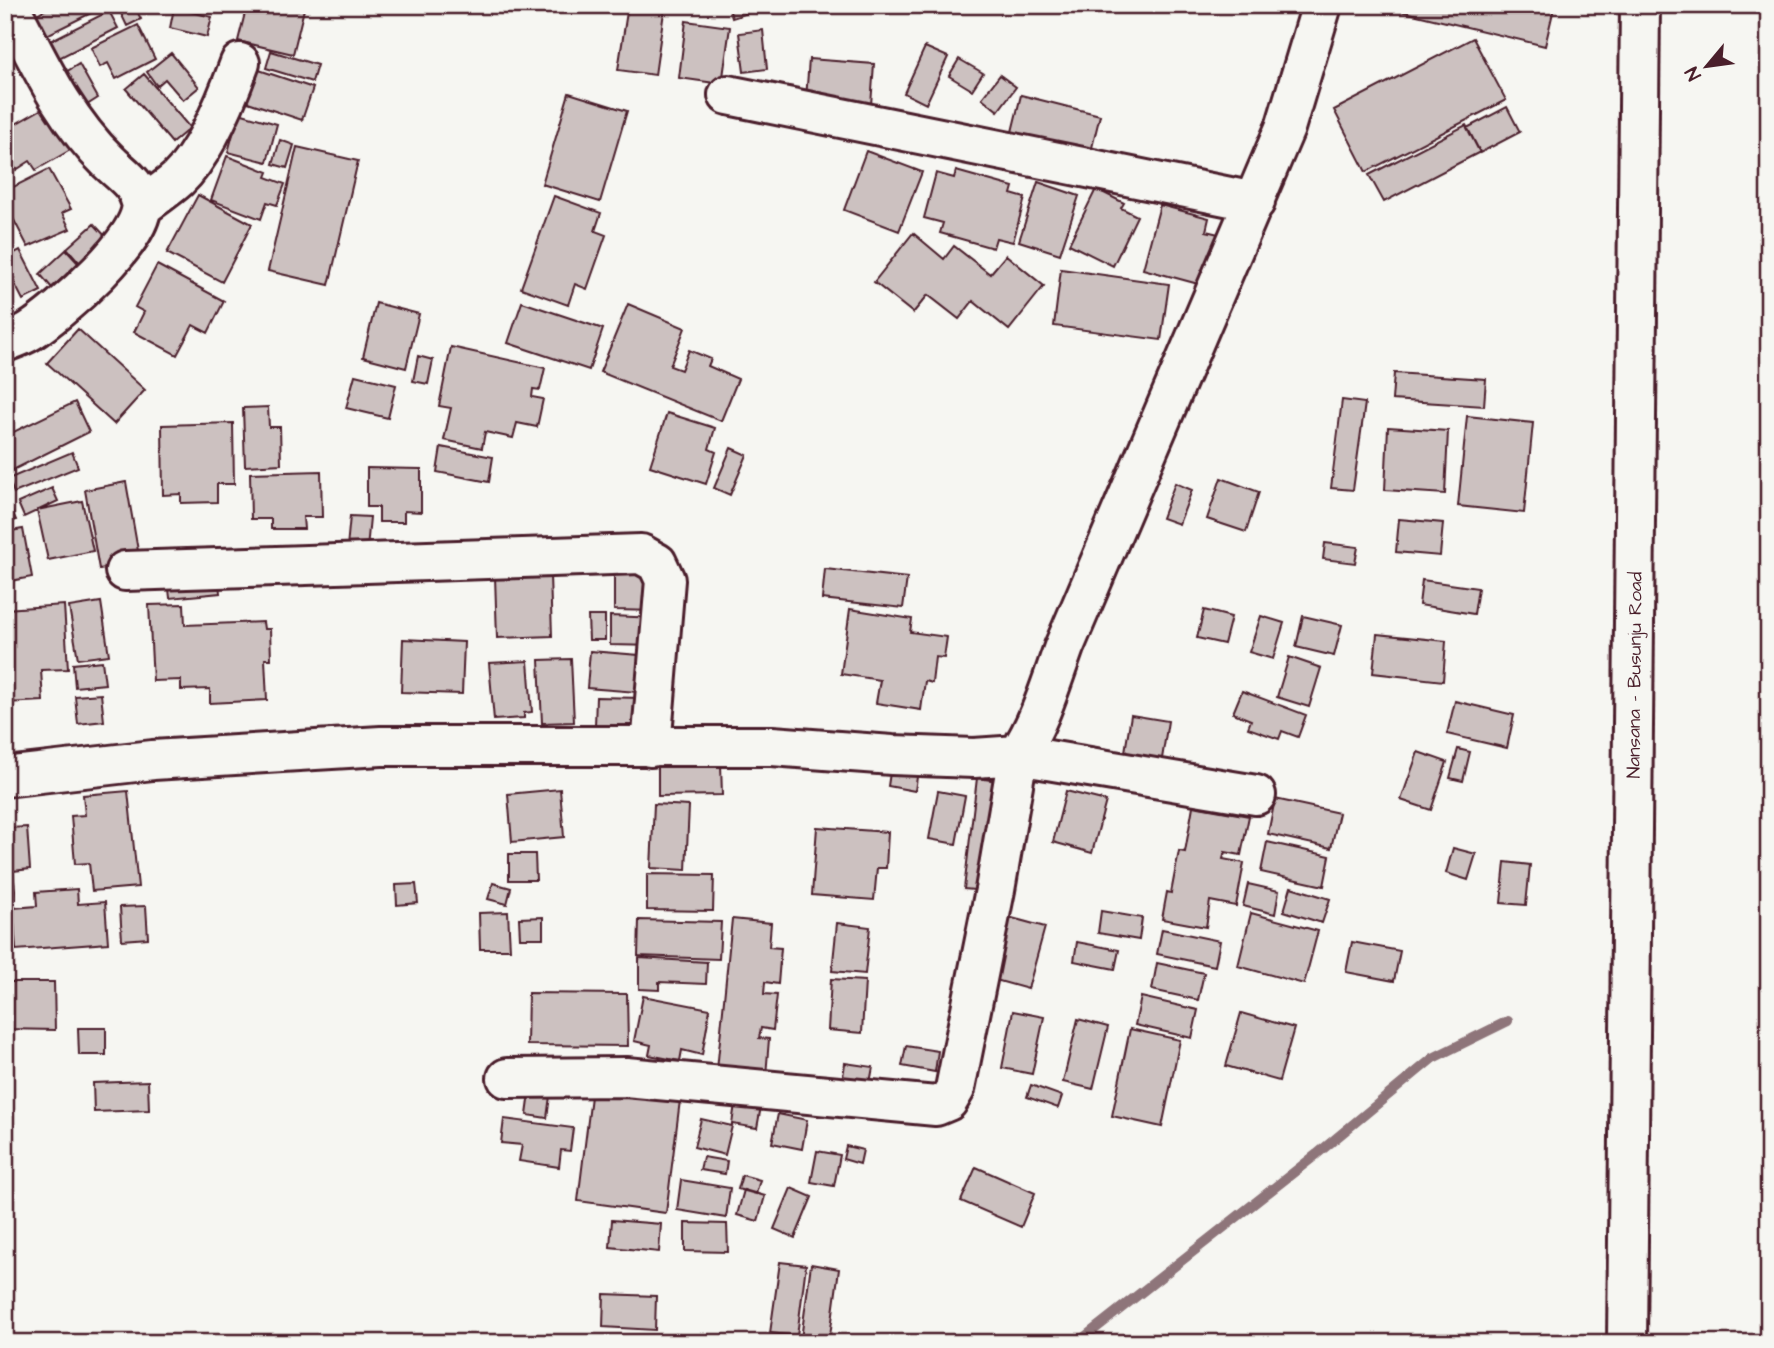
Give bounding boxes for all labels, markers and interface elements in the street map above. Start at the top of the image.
north arrow [1672,32,1742,102]
text: N [1679,62,1708,85]
street label: Nansana - Busunju Road [1620,571,1649,779]

